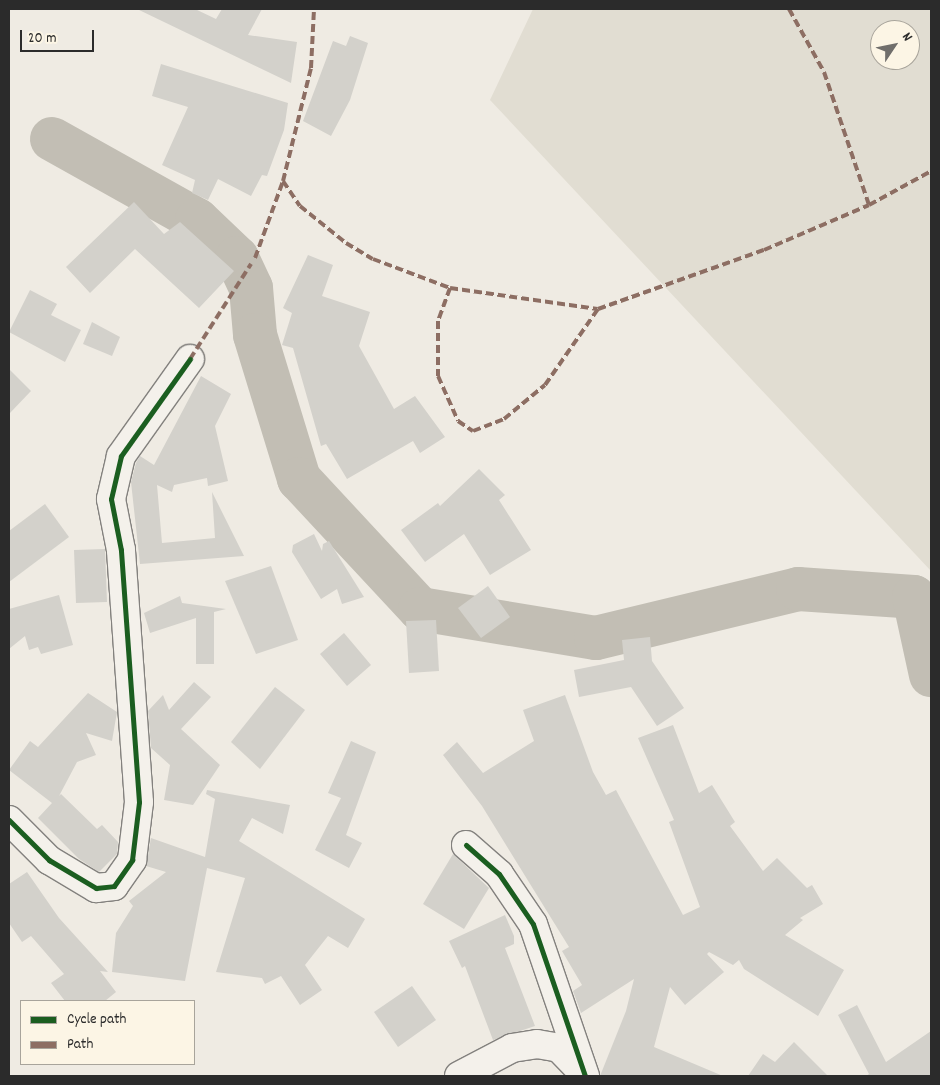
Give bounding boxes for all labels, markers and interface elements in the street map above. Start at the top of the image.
scale bar [22,20,96,52]
north arrow [870,20,920,70]
text: 20 m [28,28,56,50]
text: N [896,29,917,46]
legend [20,1000,195,1065]
text: Cycle path [67,1009,126,1031]
text: Path [67,1034,93,1056]

